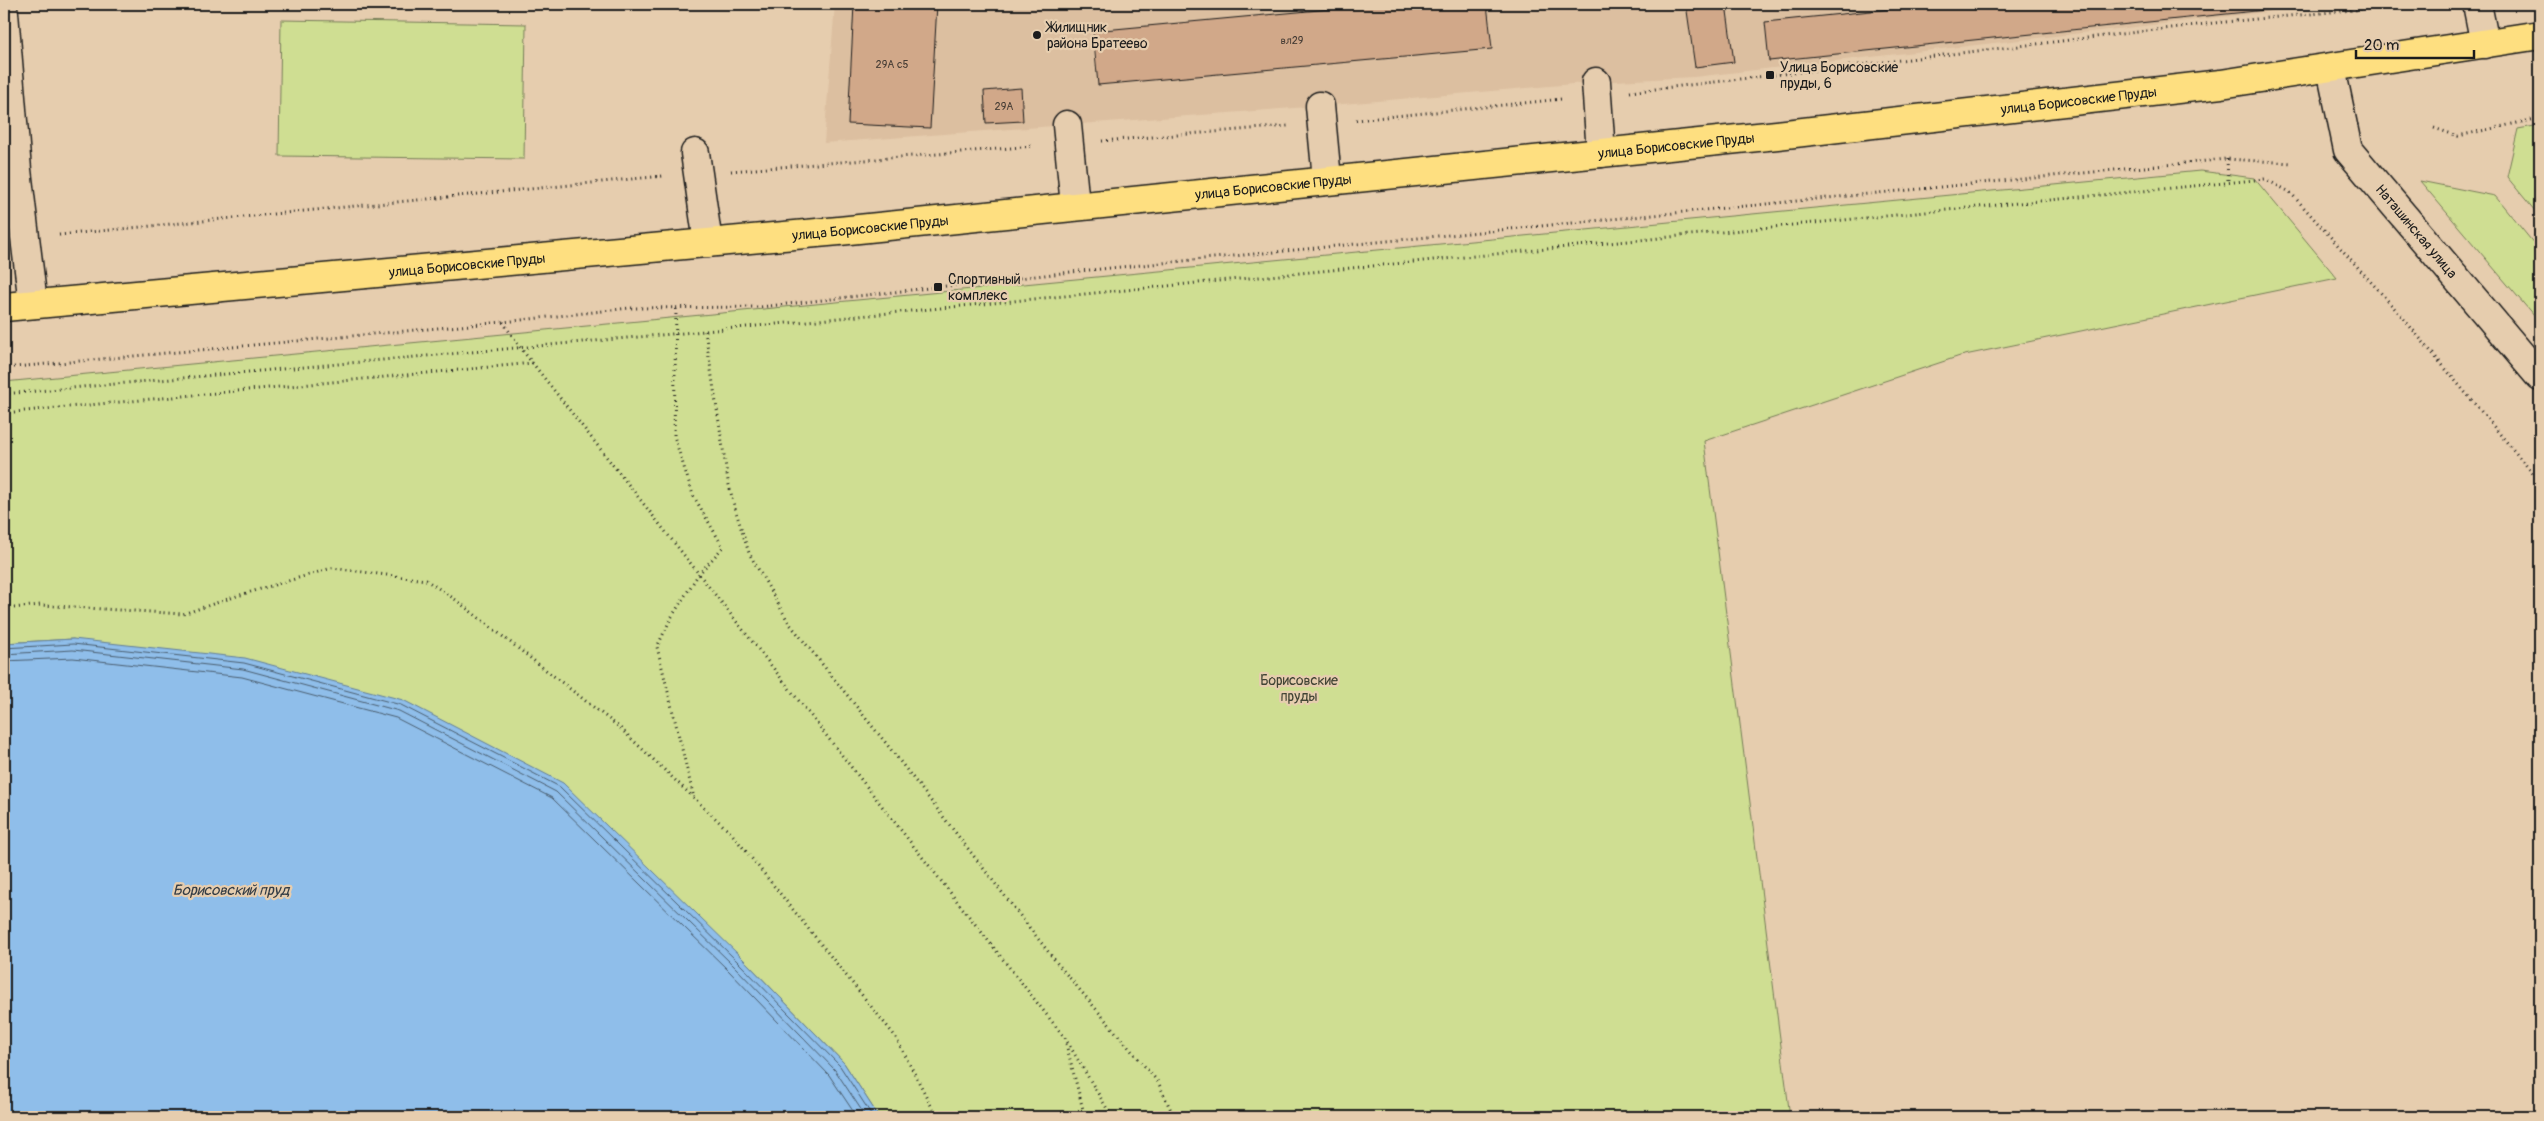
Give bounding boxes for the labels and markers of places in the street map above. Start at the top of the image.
place label: Жилищник района Братеево [1045,19,1148,52]
marker: Жилищник района Братеево [1031,29,1043,41]
place label: Улица Борисовские пруды, 6 [1780,59,1898,92]
marker: Улица Борисовские пруды, 6 [1764,69,1776,81]
place label: Спортивный комплекс [948,271,1021,304]
marker: Спортивный комплекс [932,281,944,293]

